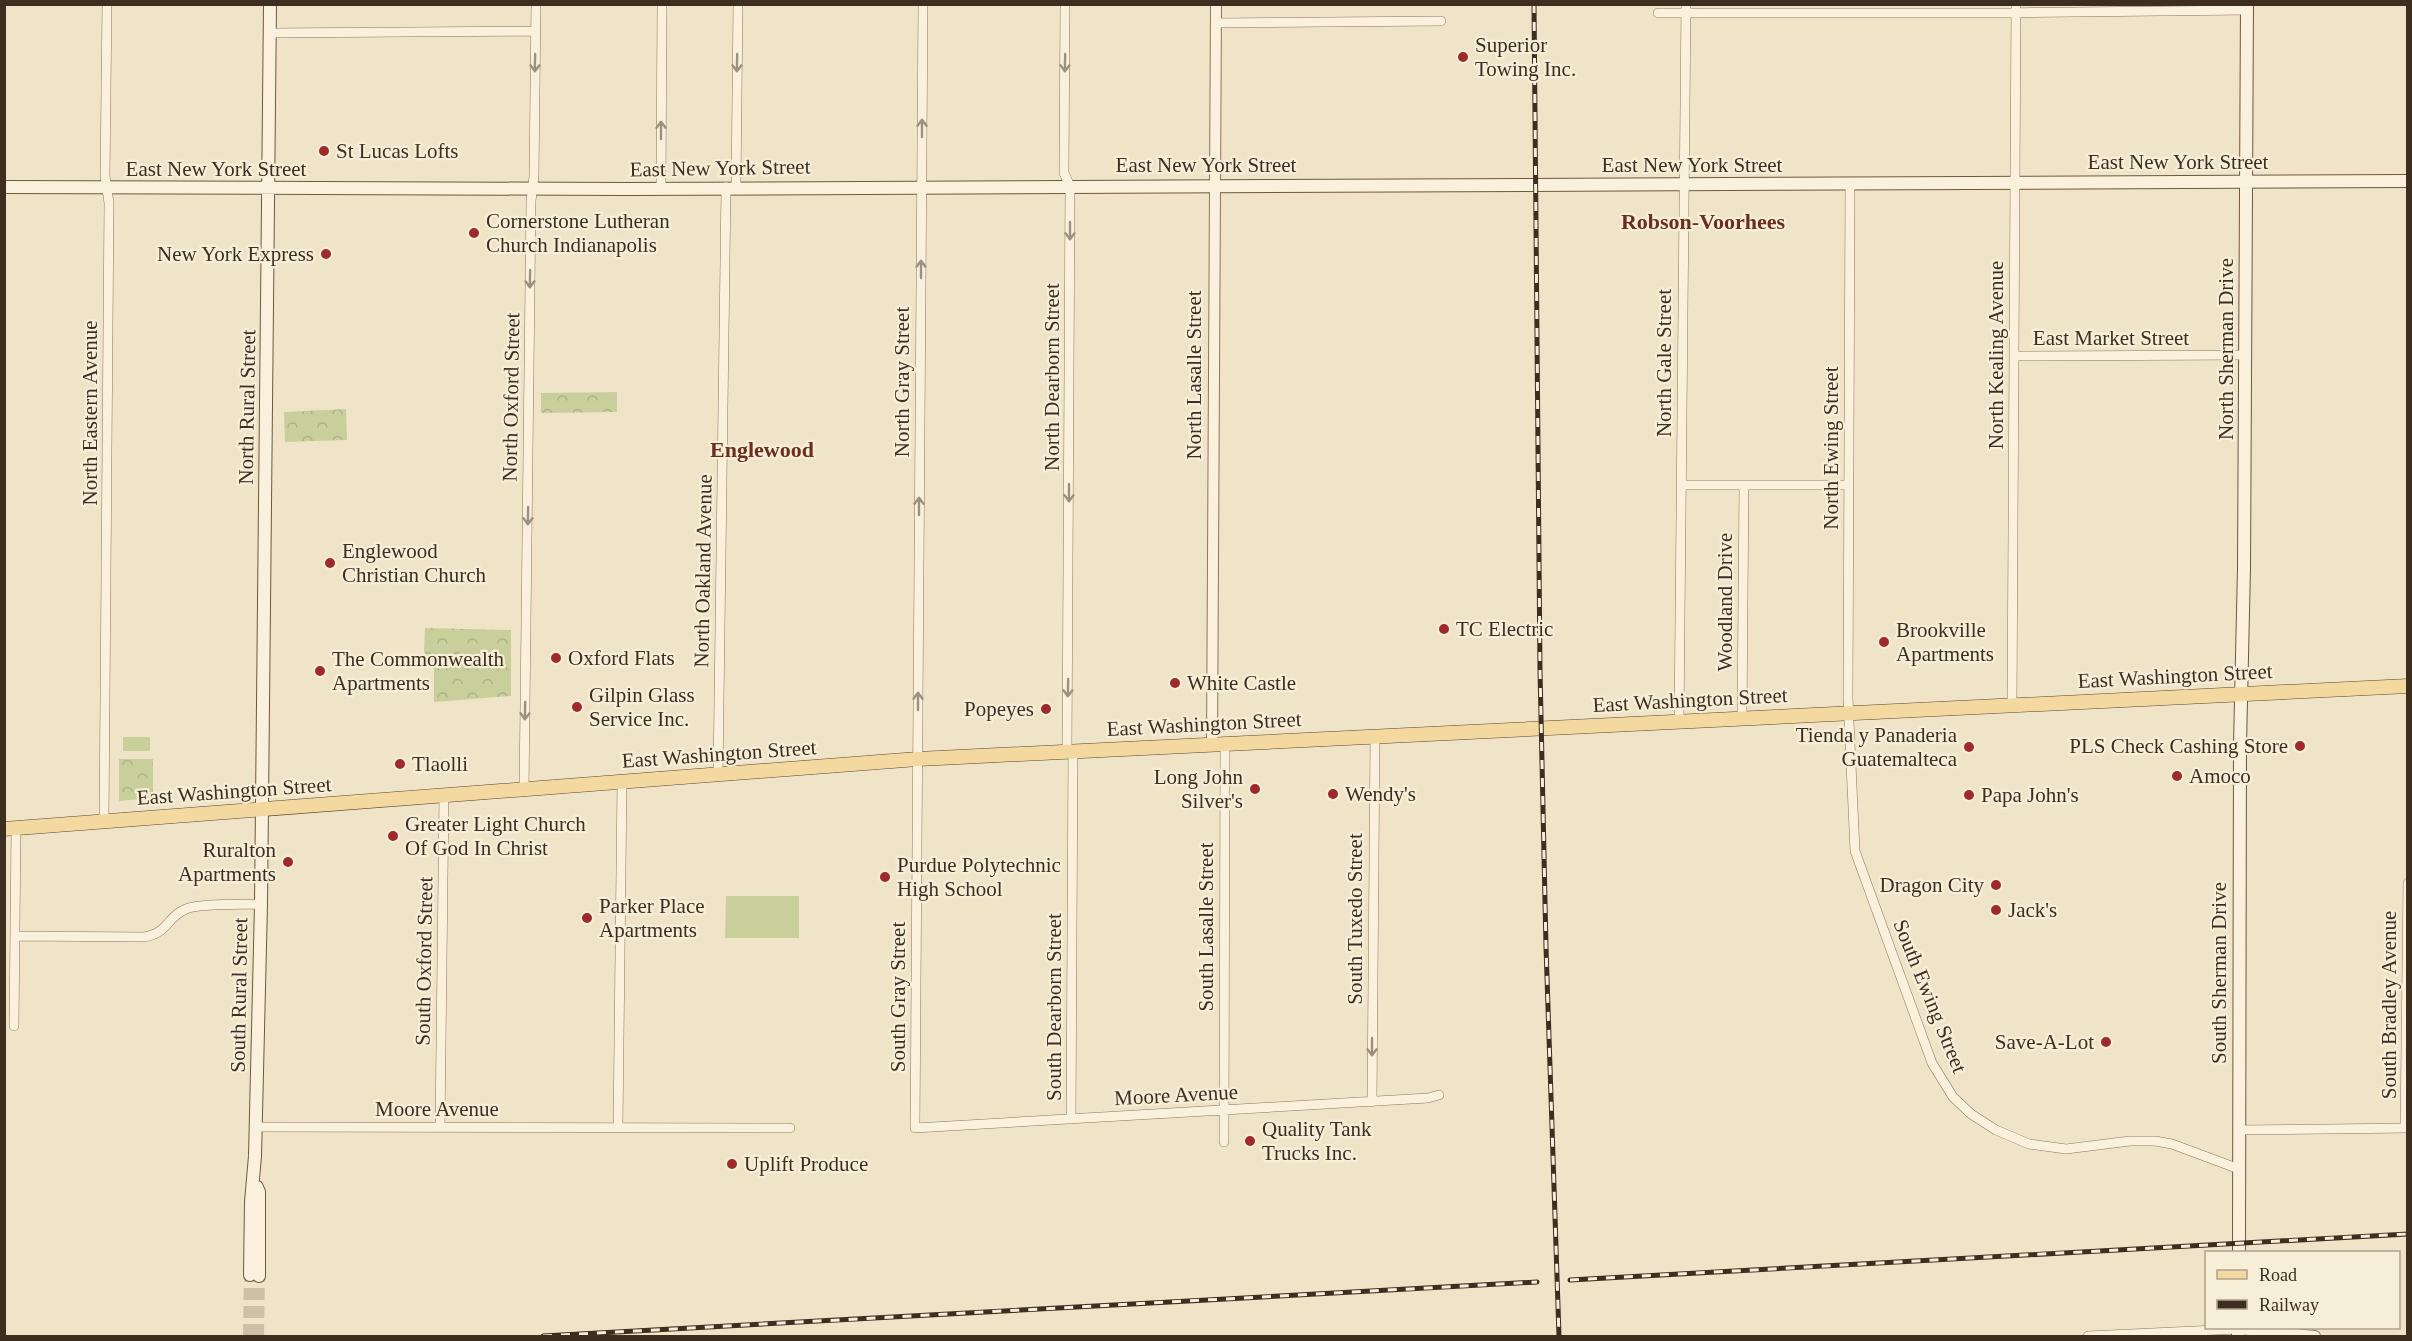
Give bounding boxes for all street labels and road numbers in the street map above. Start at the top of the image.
street label: East New York Street [2088,150,2269,174]
street label: East New York Street [1116,153,1297,177]
street label: East New York Street [1602,153,1783,177]
street label: East New York Street [629,154,811,182]
street label: East New York Street [126,157,307,181]
street label: North Sherman Drive [2214,258,2238,440]
street label: North Kealing Avenue [1984,261,2008,449]
street label: North Dearborn Street [1040,283,1064,471]
street label: North Gale Street [1652,289,1676,437]
street label: North Lasalle Street [1182,290,1206,460]
street label: North Gray Street [890,307,914,457]
street label: North Oxford Street [498,312,524,482]
street label: North Eastern Avenue [78,320,102,506]
street label: East Market Street [2033,326,2189,350]
street label: North Rural Street [234,329,260,485]
street label: North Ewing Street [1819,366,1843,530]
street label: North Oakland Avenue [689,474,717,668]
street label: Woodland Drive [1713,533,1737,671]
street label: East Washington Street [2077,659,2273,693]
street label: East Washington Street [1592,683,1788,717]
street label: East Washington Street [1106,707,1302,741]
street label: East Washington Street [621,735,817,773]
street label: East Washington Street [136,772,332,810]
street label: South Tuxedo Street [1343,833,1367,1005]
street label: South Lasalle Street [1194,842,1218,1012]
street label: South Oxford Street [411,876,437,1046]
street label: South Sherman Drive [2207,882,2231,1064]
street label: South Bradley Avenue [2377,911,2401,1099]
street label: South Dearborn Street [1042,913,1066,1101]
street label: South Ewing Street [1888,916,1972,1076]
street label: South Rural Street [226,917,252,1073]
street label: South Gray Street [886,922,910,1072]
street label: Moore Avenue [1114,1080,1238,1110]
street label: Moore Avenue [375,1097,499,1121]

